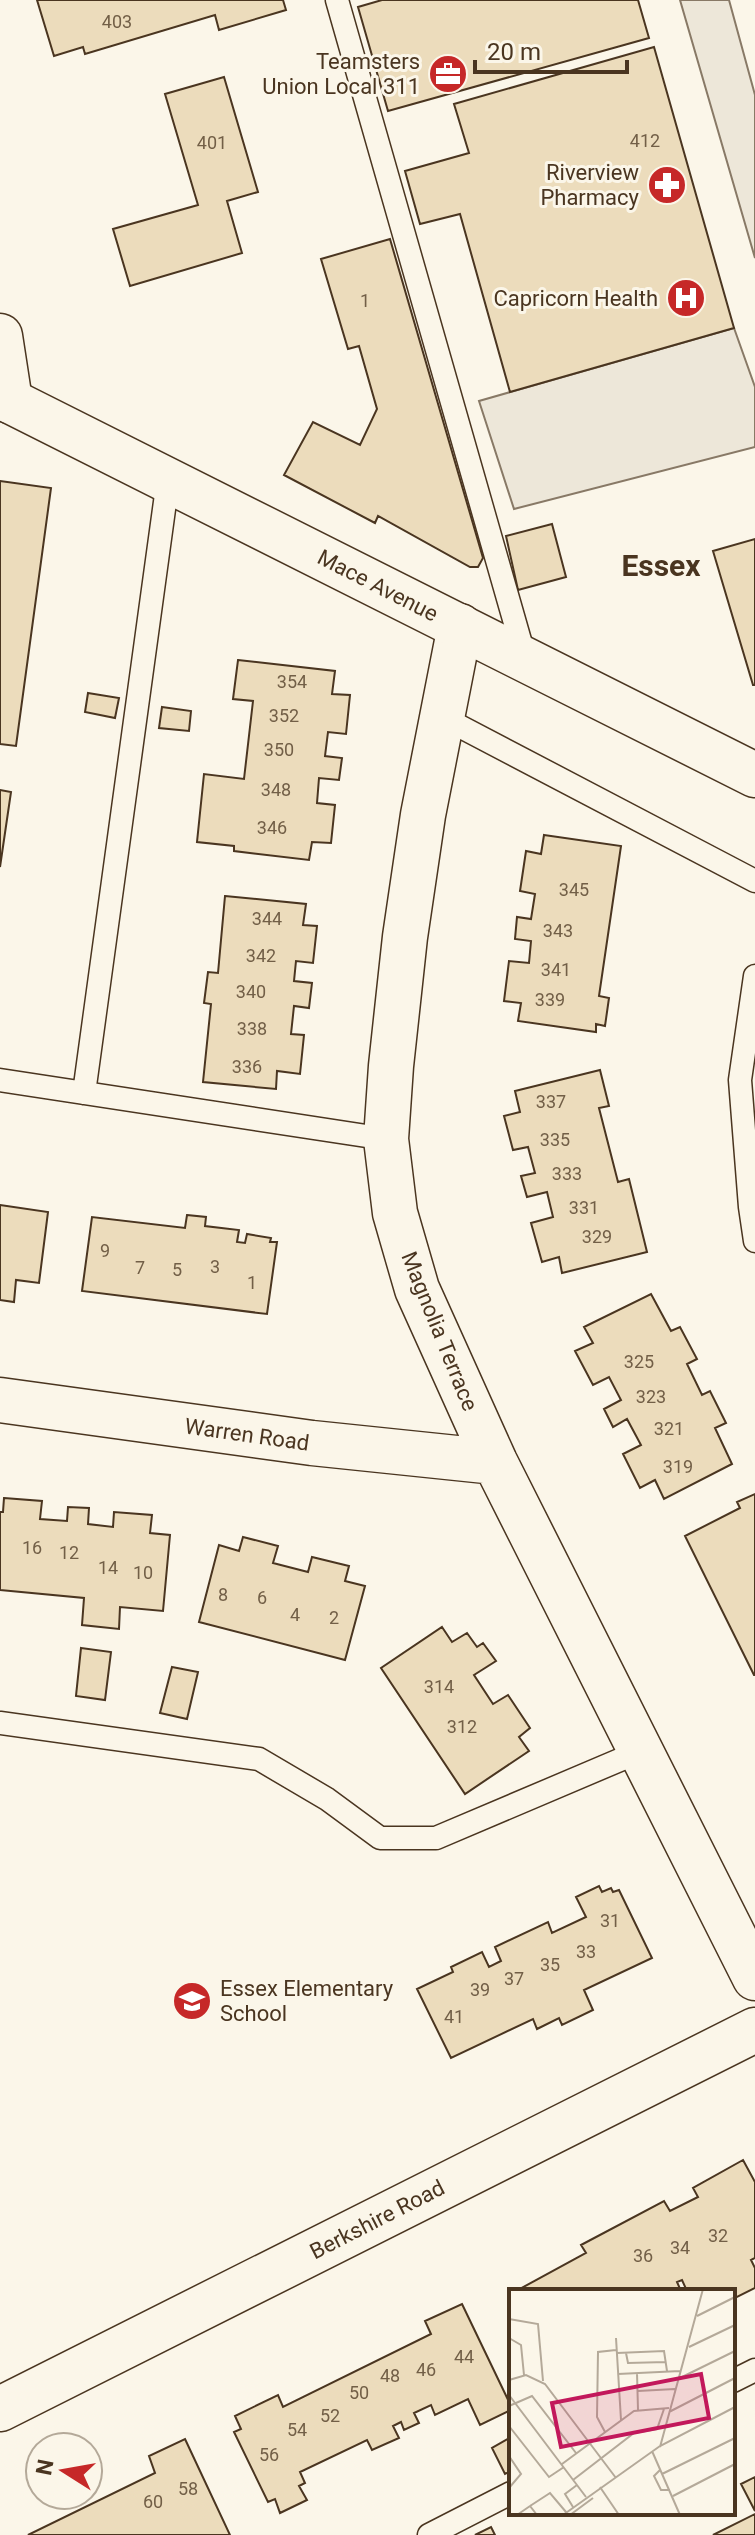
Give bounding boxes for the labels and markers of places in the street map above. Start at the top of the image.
place label: Teamsters Union Local 311 [262,49,420,99]
office icon: Teamsters Union Local 311 [427,53,469,95]
place label: Riverview Pharmacy [540,160,640,210]
pharmacy icon: Riverview Pharmacy [646,164,688,206]
hospital icon: Capricorn Health [665,277,707,319]
place label: Capricorn Health [493,286,658,311]
place label: Essex Elementary School [220,1976,394,2026]
school or university icon: Essex Elementary School [171,1980,213,2022]

